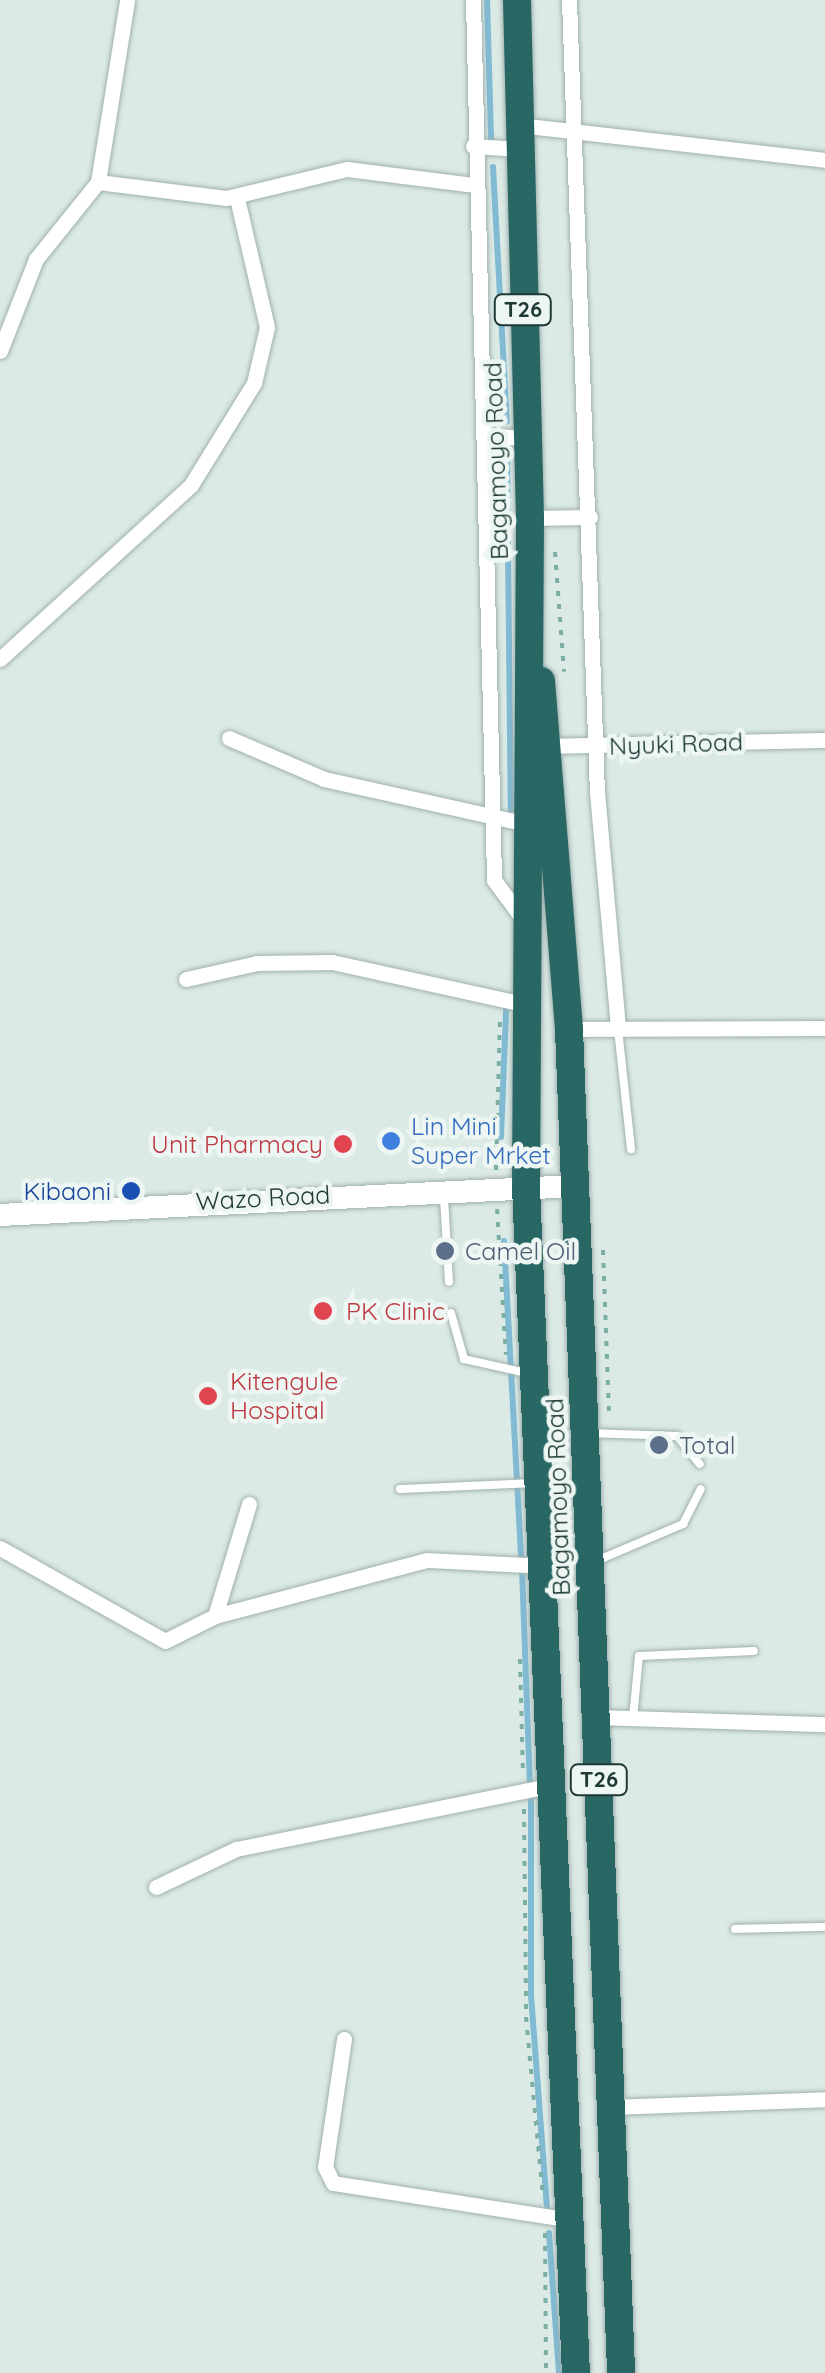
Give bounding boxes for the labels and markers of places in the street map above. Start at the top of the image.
place label: Lin Mini Super Mrket [411,1112,551,1171]
place label: Unit Pharmacy [151,1129,323,1159]
marker: Lin Mini Super Mrket [380,1130,402,1152]
marker: Unit Pharmacy [332,1133,354,1155]
place label: Kibaoni [24,1176,111,1206]
marker: Kibaoni [120,1180,142,1202]
place label: Camel Oil [465,1236,576,1266]
marker: Camel Oil [434,1240,456,1262]
place label: PK Clinic [346,1296,445,1326]
marker: PK Clinic [310,1298,336,1324]
place label: Kitengule Hospital [230,1367,338,1426]
marker: Kitengule Hospital [195,1383,221,1409]
place label: Total [679,1430,736,1460]
marker: Total [648,1434,670,1456]

